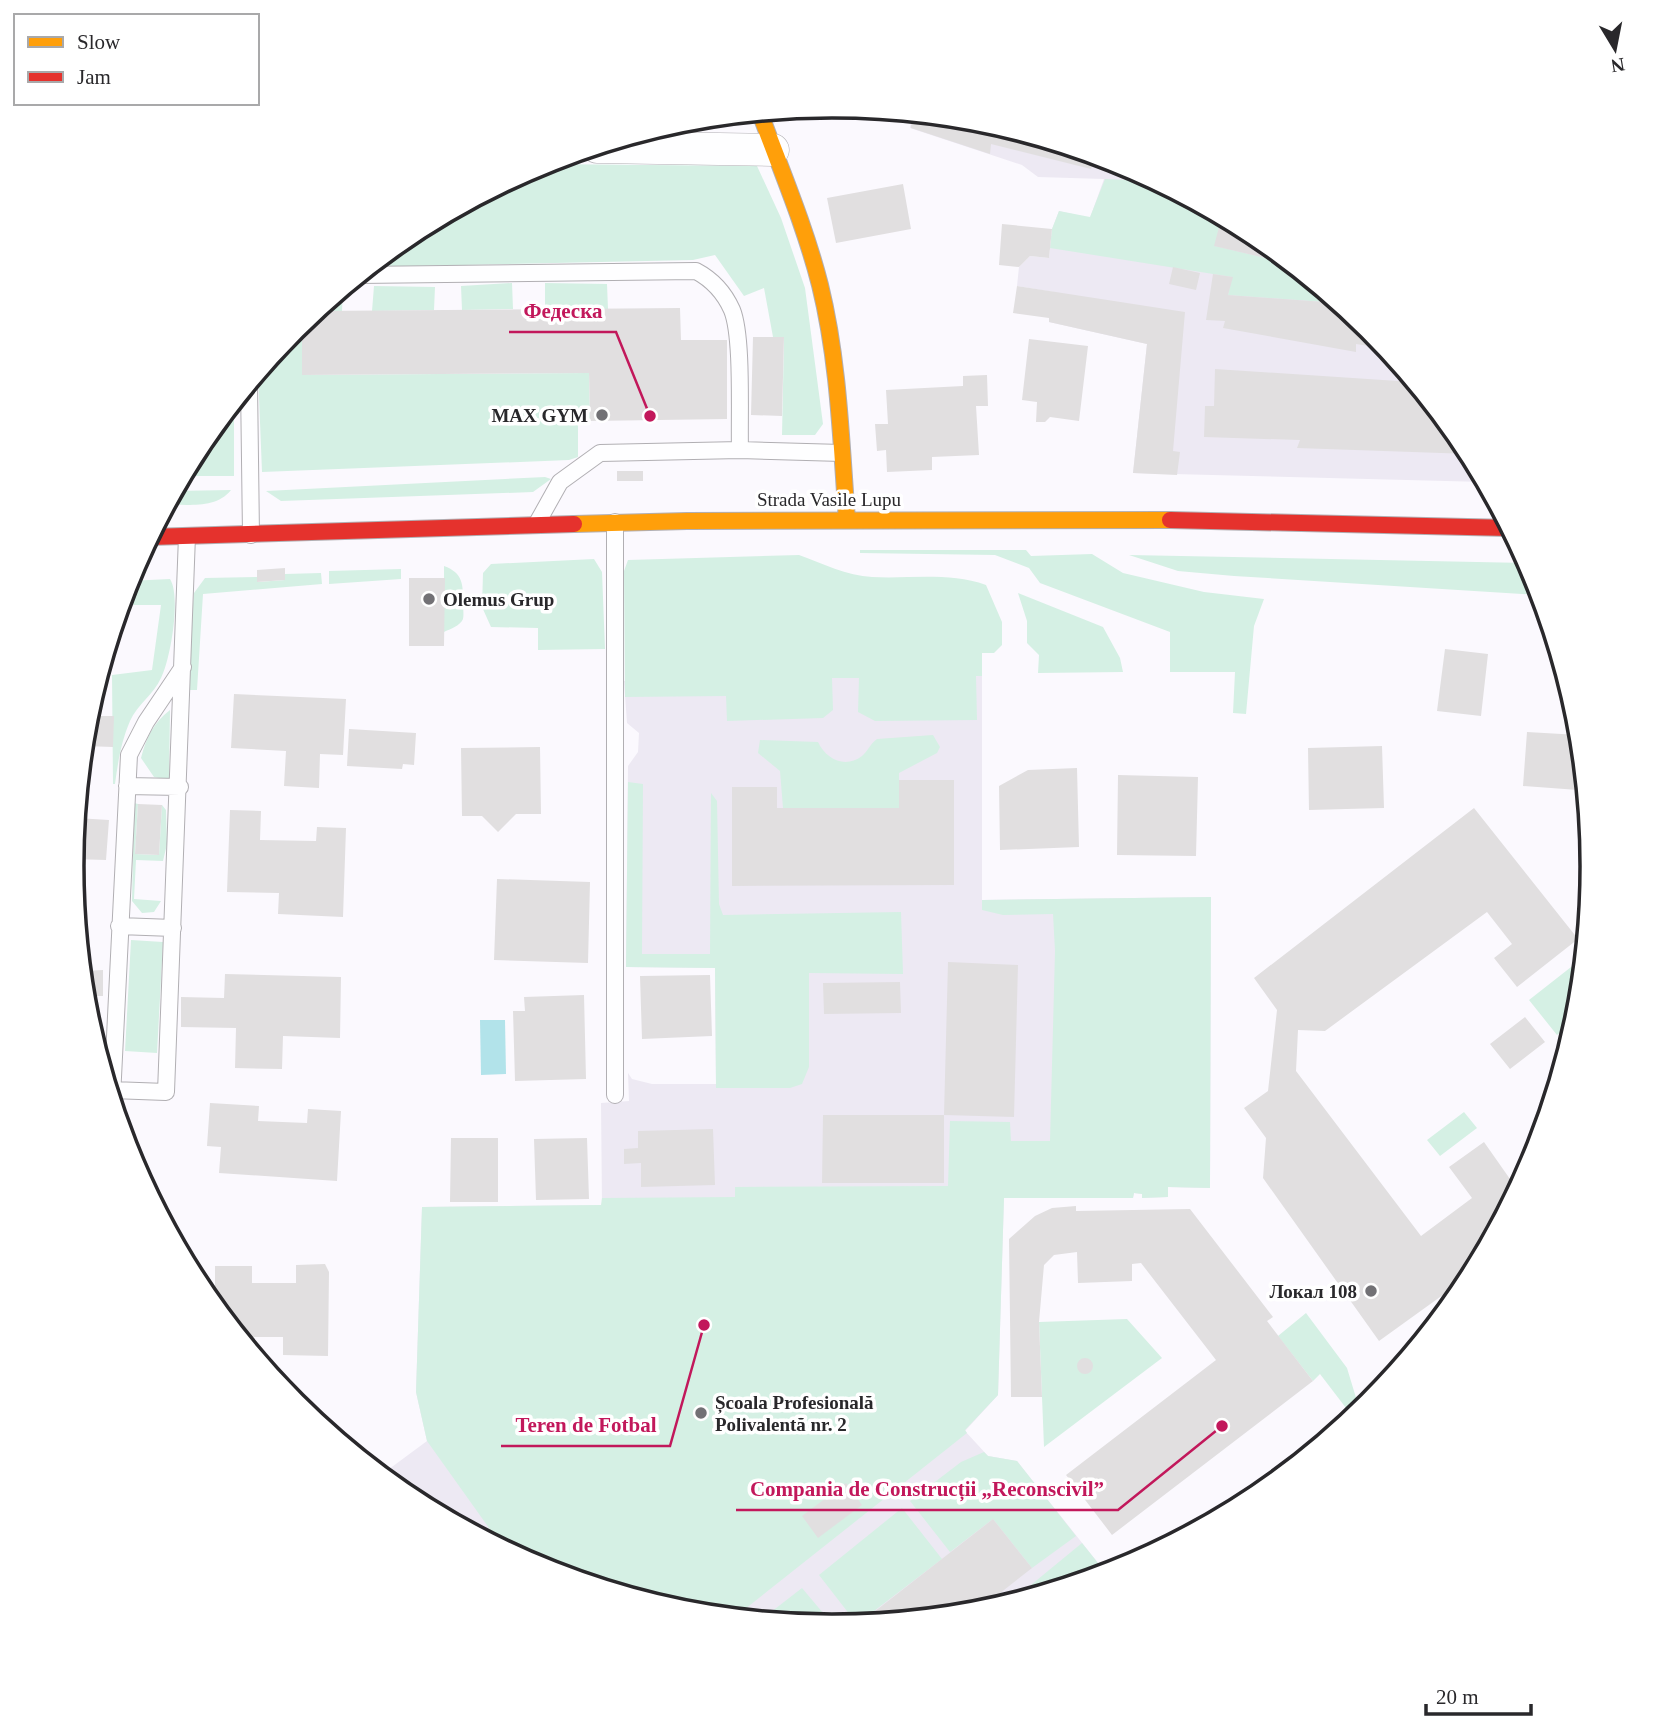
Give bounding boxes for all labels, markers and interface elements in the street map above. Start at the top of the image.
legend [14,14,259,105]
north arrow [1580,14,1650,84]
text: Slow [77,30,121,54]
text: N [1609,54,1626,77]
text: Jam [77,65,111,89]
callout: Федеска [509,290,616,332]
text: Федеска [524,299,603,323]
place label: MAX GYM [491,405,588,426]
marker: MAX GYM [594,407,610,423]
street label: Strada Vasile Lupu [757,489,902,510]
place label: Olemus Grup [443,589,554,610]
marker: Olemus Grup [421,591,437,607]
place label: Локал 108 [1270,1281,1357,1302]
marker: Локал 108 [1363,1283,1379,1299]
place label: Școala Profesională Polivalentă nr. 2 [715,1392,874,1435]
callout: Teren de Fotbal [501,1404,670,1446]
marker: Școala Profesională Polivalentă nr. 2 [693,1405,709,1421]
text: Teren de Fotbal [515,1413,657,1437]
callout: Compania de Construcții „Reconscivil” [736,1468,1118,1510]
text: Compania de Construcții „Reconscivil” [750,1477,1104,1502]
scale bar [1426,1672,1531,1716]
text: 20 m [1436,1685,1479,1709]

